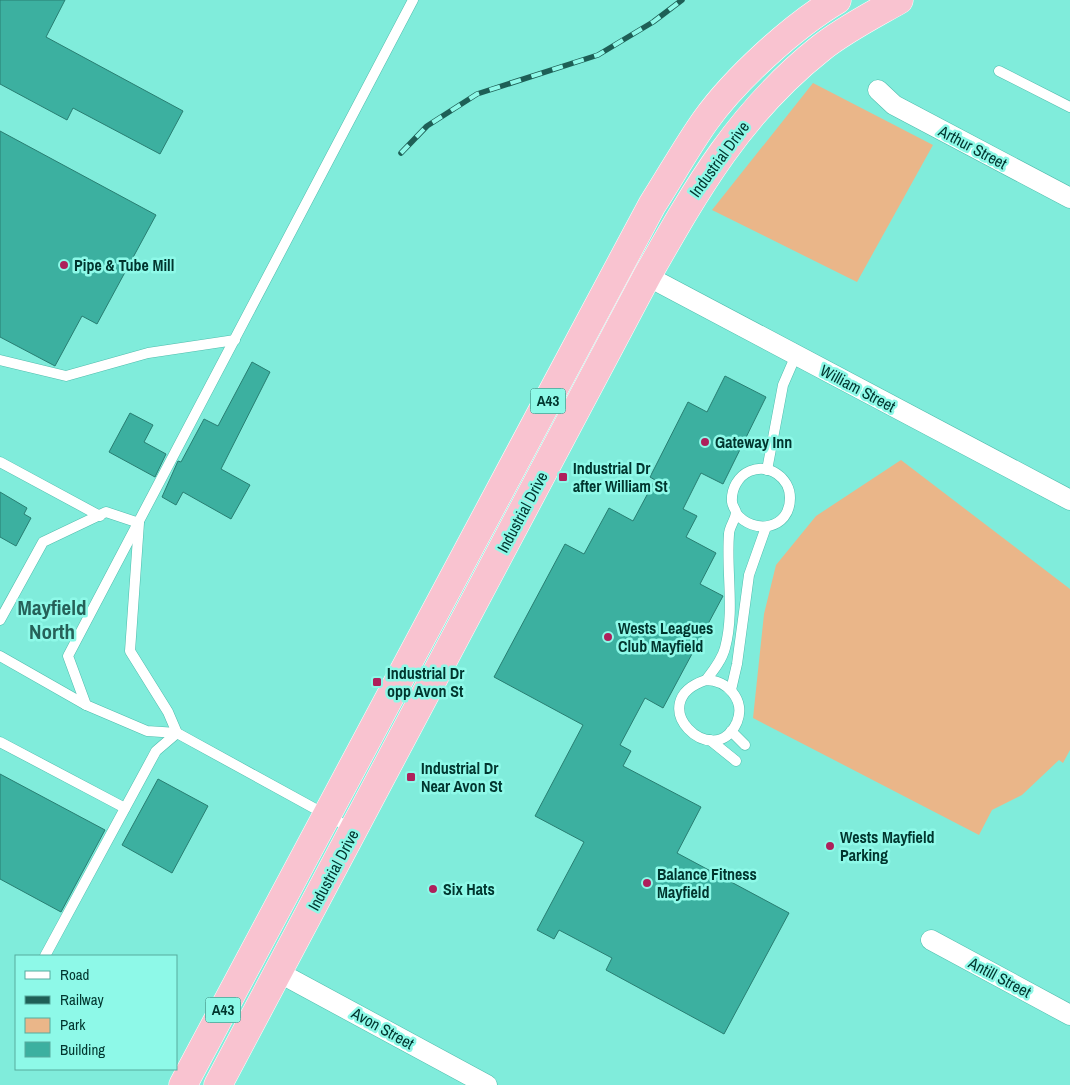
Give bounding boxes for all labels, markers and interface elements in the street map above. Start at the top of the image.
street label: Industrial Drive [684,117,754,201]
street label: Arthur Street [934,119,1011,174]
place label: Pipe & Tube Mill [74,254,174,276]
marker: Pipe & Tube Mill [58,259,70,271]
street label: William Street [816,359,900,417]
road number: A43 [530,388,566,414]
place label: Gateway Inn [715,431,792,453]
marker: Gateway Inn [699,436,711,448]
place label: Industrial Dr after William St [573,457,668,497]
street label: Industrial Drive [491,468,553,556]
marker: Industrial Dr after William St [557,471,569,483]
district label: Mayfield North [18,593,86,646]
place label: Wests Leagues Club Mayfield [618,617,713,657]
marker: Wests Leagues Club Mayfield [602,631,614,643]
place label: Industrial Dr opp Avon St [387,662,465,702]
marker: Industrial Dr opp Avon St [371,676,383,688]
place label: Industrial Dr Near Avon St [421,757,503,797]
marker: Industrial Dr Near Avon St [405,771,417,783]
street label: Industrial Drive [302,826,364,914]
place label: Wests Mayfield Parking [840,826,935,866]
marker: Wests Mayfield Parking [824,840,836,852]
place label: Balance Fitness Mayfield [657,863,757,903]
marker: Balance Fitness Mayfield [641,877,653,889]
place label: Six Hats [443,878,495,900]
marker: Six Hats [427,883,439,895]
street label: Antill Street [964,951,1035,1003]
legend [15,955,178,1070]
text: Road [60,964,89,985]
text: Railway [60,989,105,1010]
road number: A43 [206,998,240,1022]
street label: Avon Street [347,1001,419,1054]
text: Park [60,1014,86,1035]
text: Building [60,1039,105,1060]

